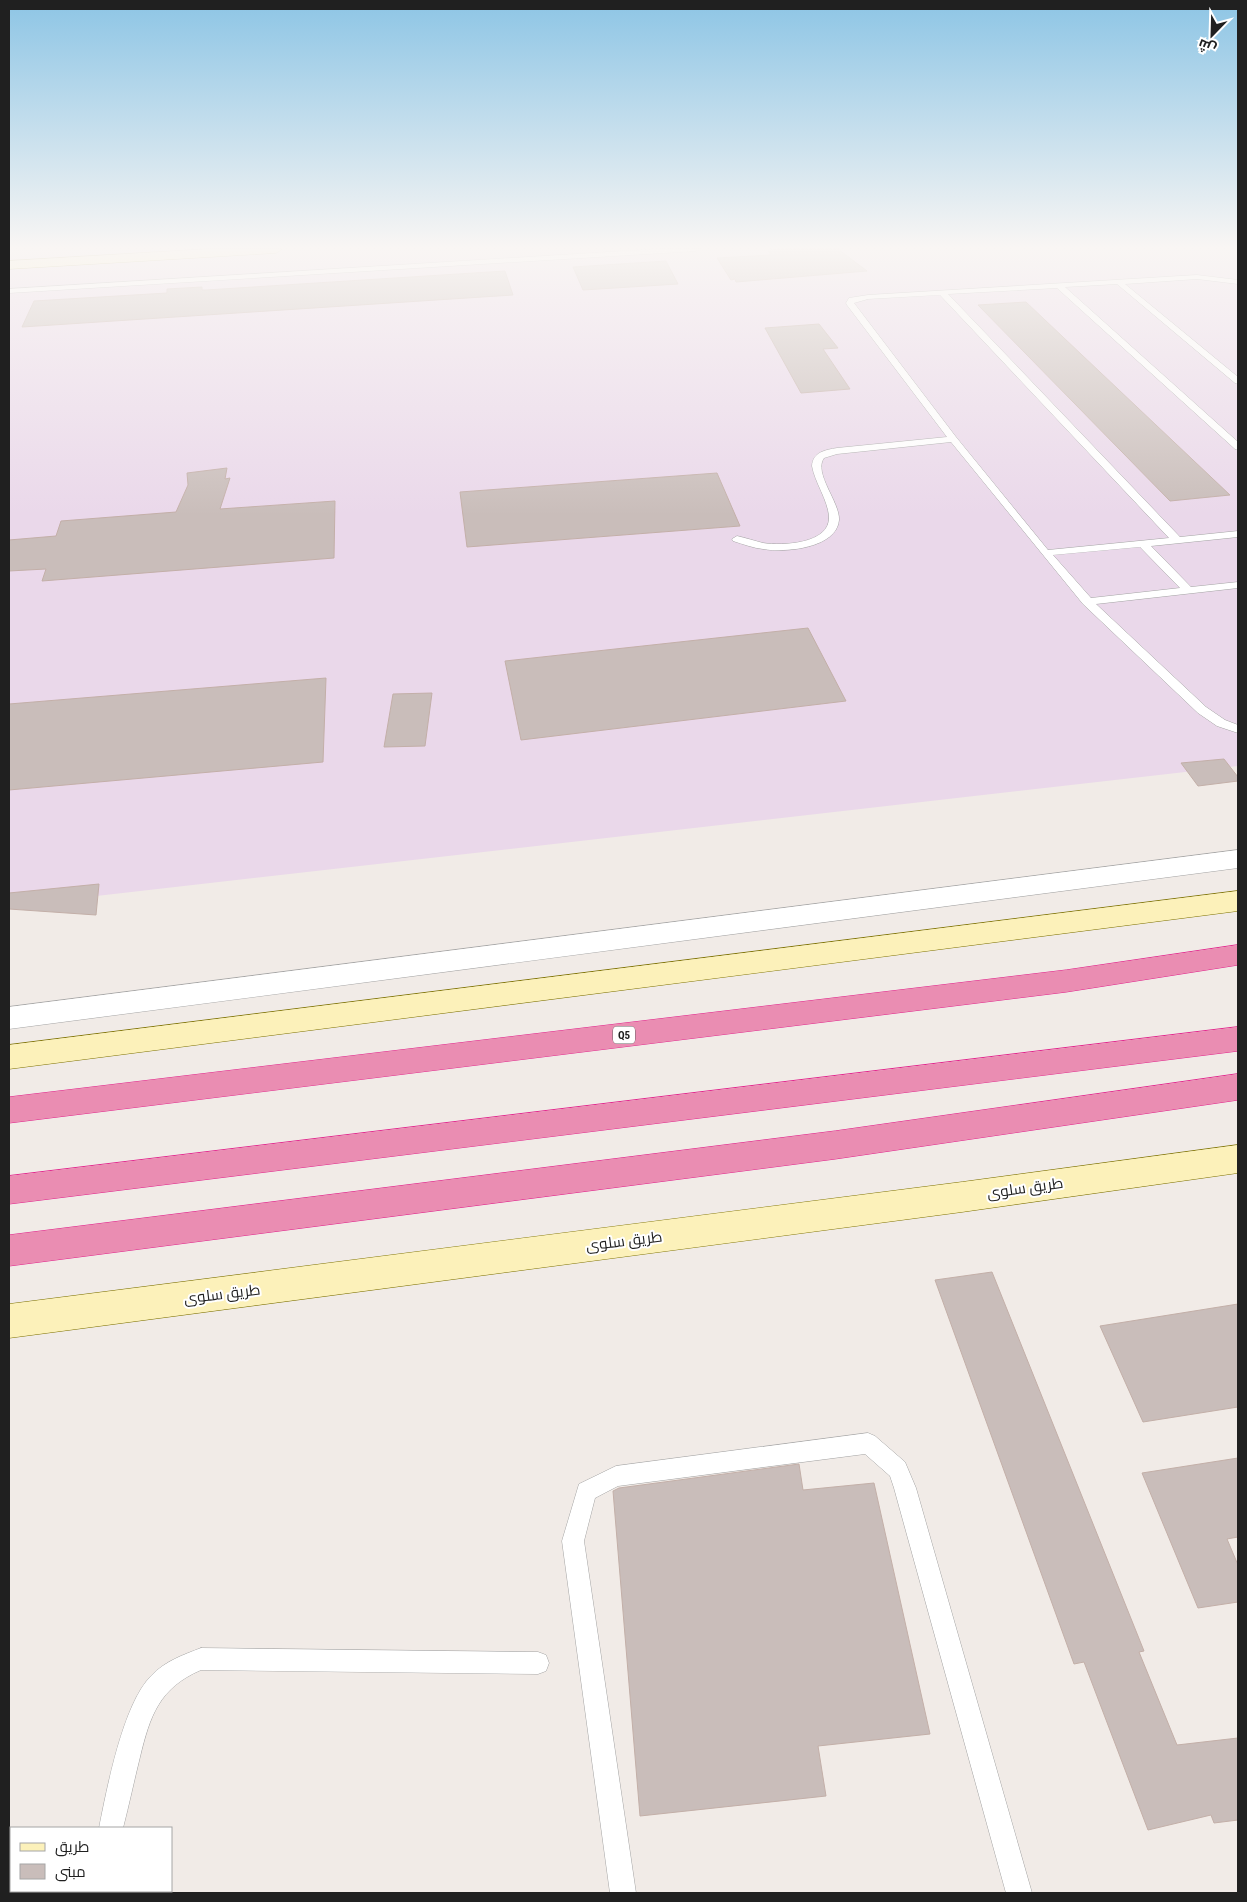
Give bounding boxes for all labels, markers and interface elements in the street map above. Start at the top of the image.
north arrow [1187,10,1237,60]
text: ش [1195,35,1219,58]
road number: Q5 [613,1026,635,1044]
street label: طريق سلوى [986,1174,1064,1203]
street label: طريق سلوى [585,1227,663,1256]
street label: طريق سلوى [183,1280,261,1309]
legend [10,1827,172,1892]
text: طريق [55,1838,89,1857]
text: مبنى [55,1863,86,1882]

